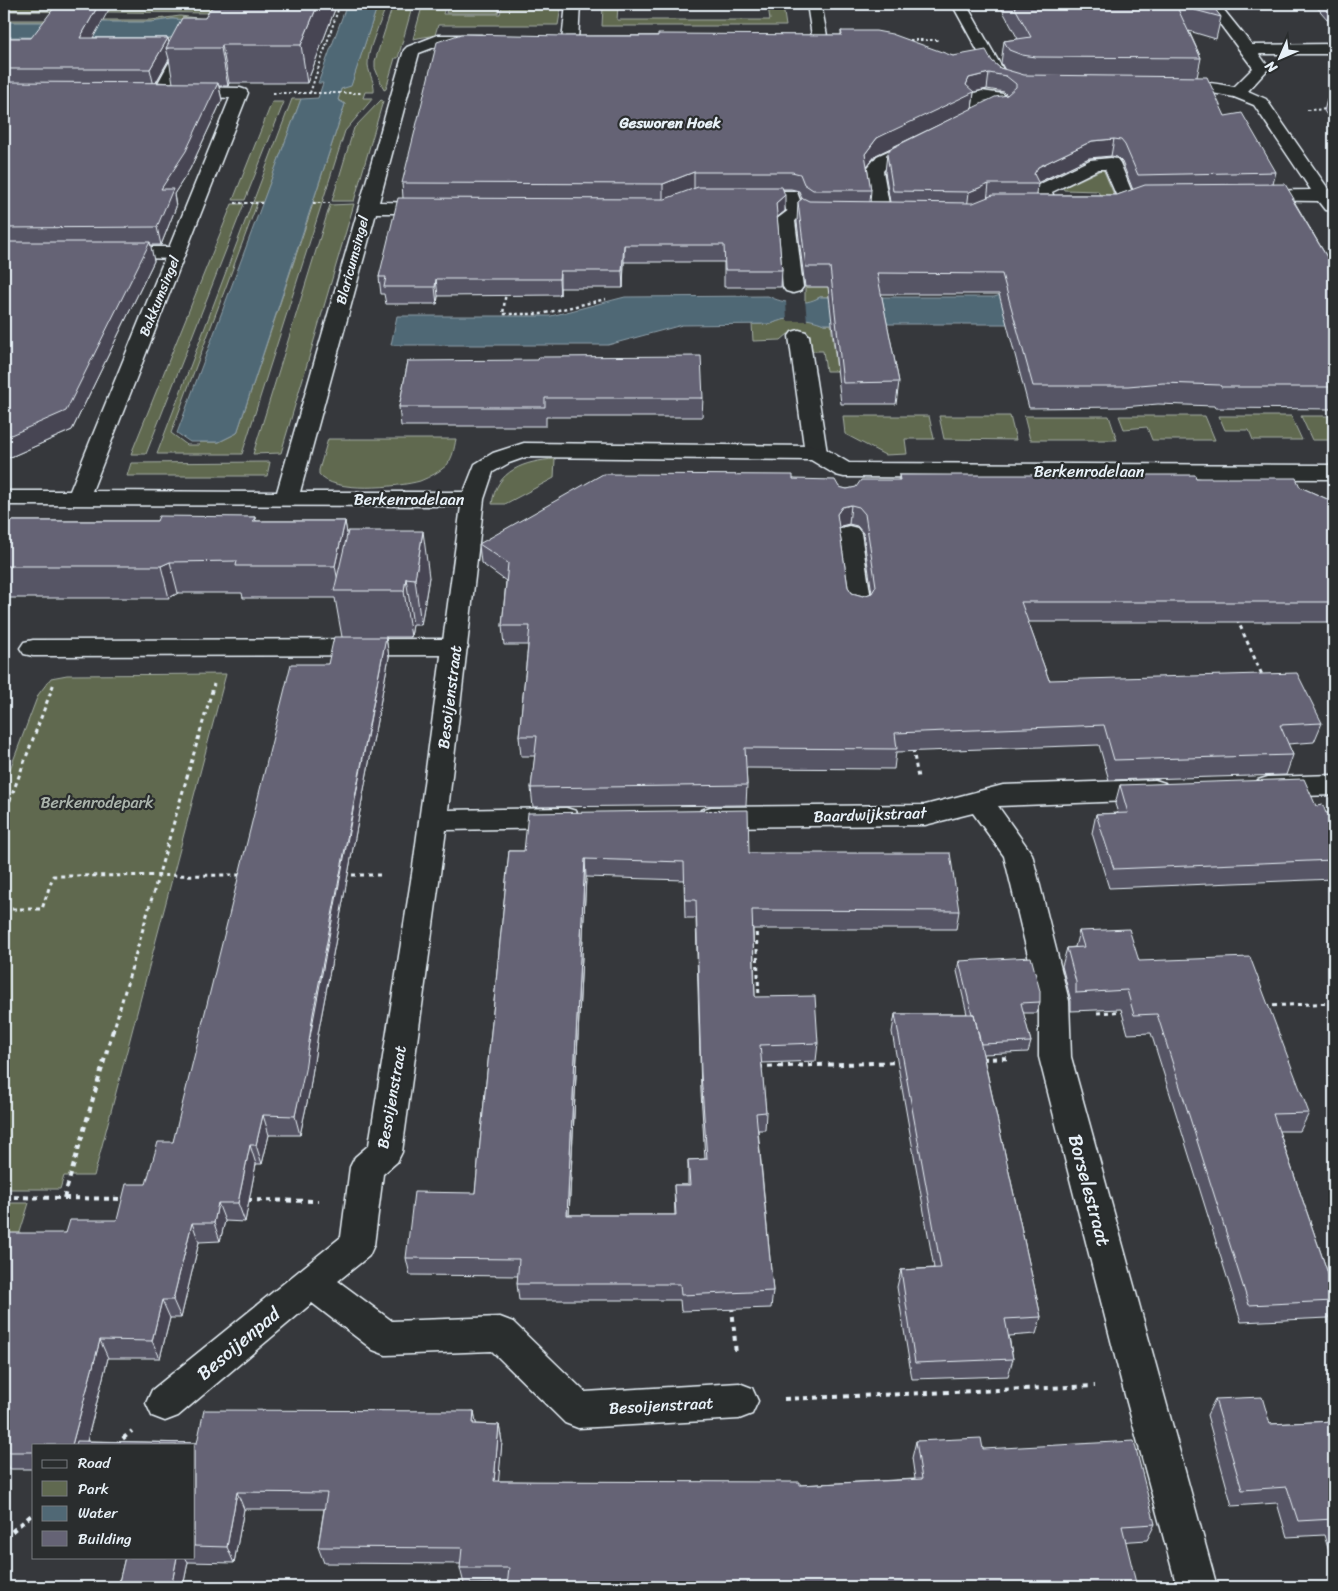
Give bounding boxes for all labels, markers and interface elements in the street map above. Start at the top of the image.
north arrow [1256,32,1306,82]
text: N [1259,54,1284,80]
district label: Gesworen Hoek [618,110,722,136]
street label: Blaricumsingel [329,212,377,307]
street label: Bakkumsingel [132,251,187,340]
street label: Berkenrodelaan [1034,457,1145,486]
street label: Berkenrodelaan [354,485,465,514]
street label: Besoijenstraat [429,644,470,751]
park label: Berkenrodepark [41,788,154,817]
street label: Baardwijkstraat [813,798,928,831]
street label: Besoijenstraat [368,1043,415,1151]
street label: Borselestraat [1059,1130,1120,1250]
street label: Besoijenpad [189,1298,288,1389]
street label: Besoijenstraat [608,1388,714,1423]
legend [32,1444,195,1558]
text: Road [78,1450,111,1476]
text: Park [78,1476,109,1502]
text: Water [78,1500,118,1526]
text: Building [78,1526,132,1552]

